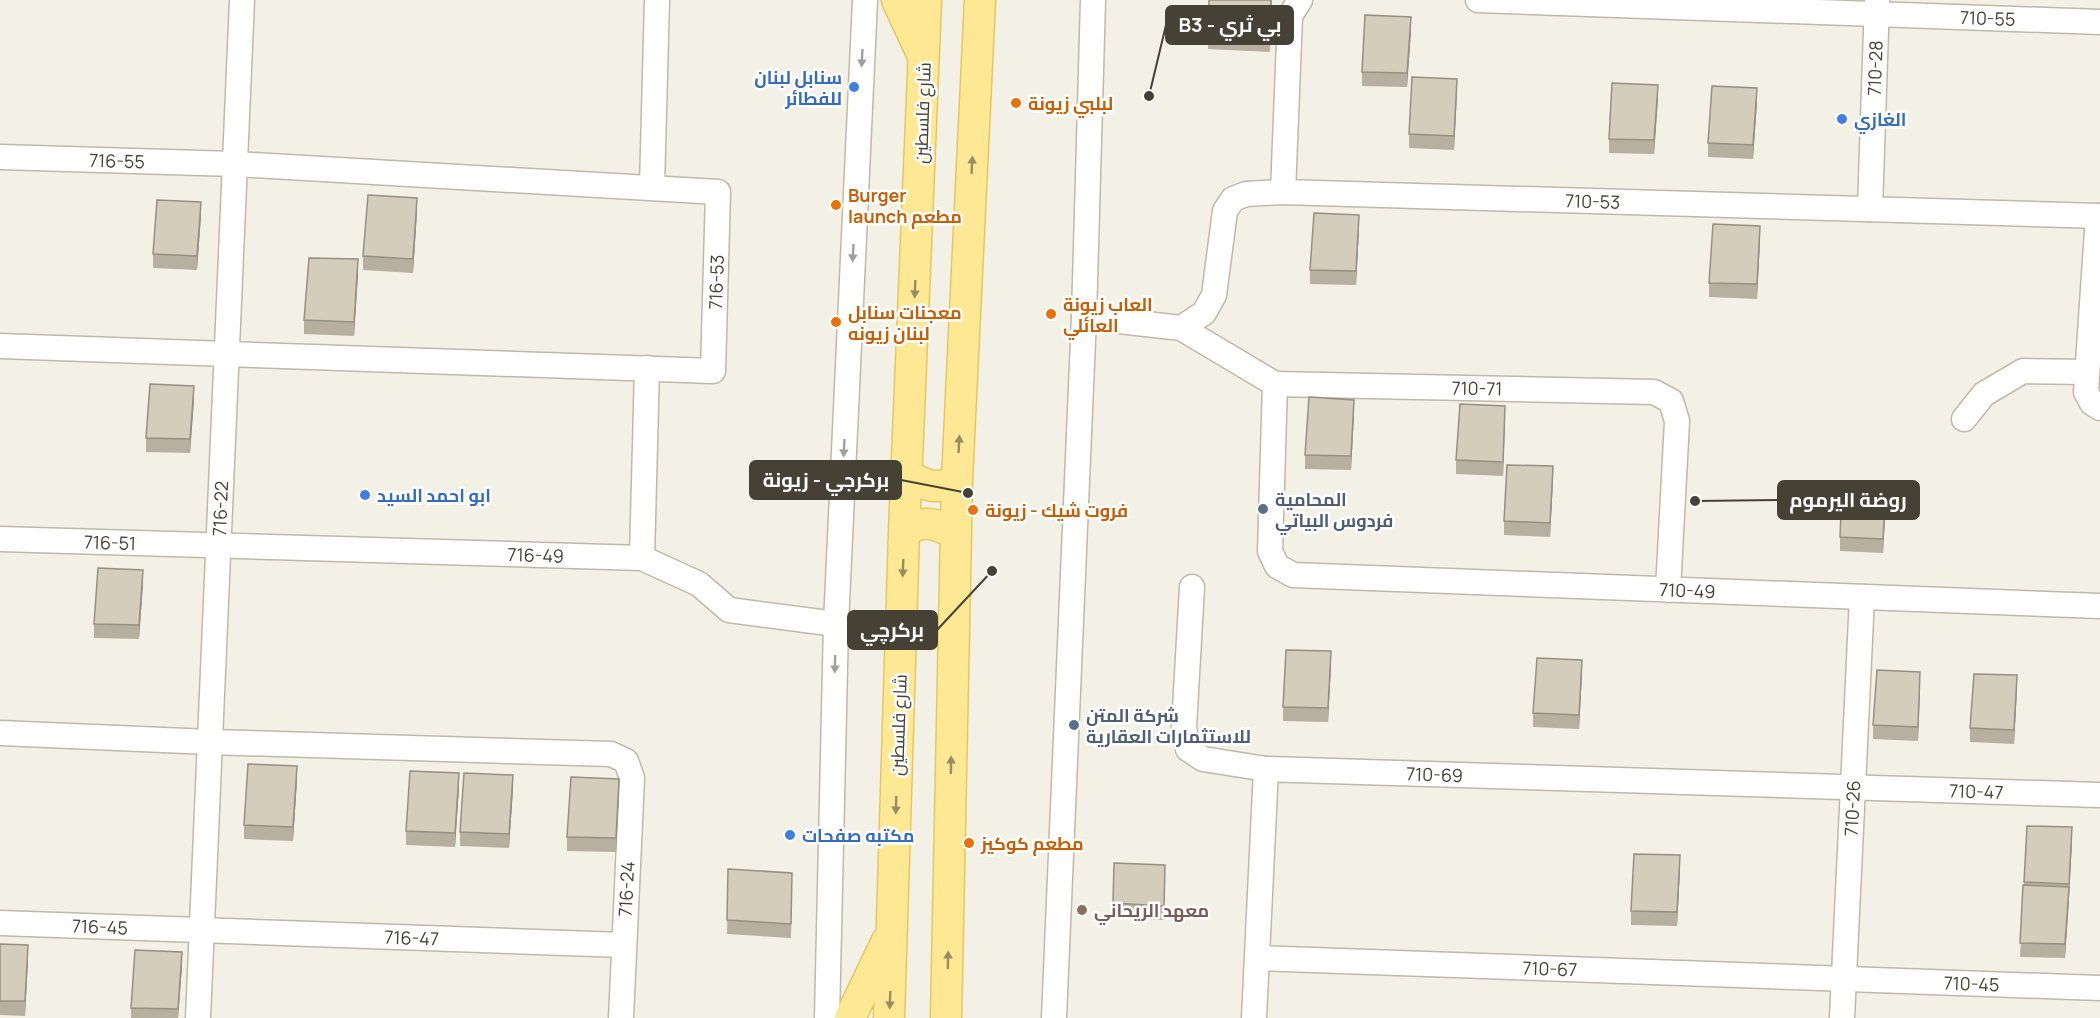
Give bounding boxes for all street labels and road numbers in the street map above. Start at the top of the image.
street label: 710-55 [1960,5,2016,31]
street label: 710-28 [1862,40,1888,96]
street label: شارع فلسطين [908,62,937,164]
street label: 716-55 [89,148,145,173]
street label: 710-53 [1565,188,1621,214]
street label: 716-53 [703,254,729,310]
street label: 710-71 [1451,376,1503,400]
street label: 716-22 [207,480,233,537]
street label: 716-51 [83,529,136,555]
street label: 716-49 [507,542,564,568]
street label: 710-49 [1659,577,1716,603]
street label: شارع فلسطين [884,674,913,776]
street label: 710-69 [1406,761,1463,787]
street label: 710-47 [1949,778,2004,804]
street label: 710-26 [1839,780,1865,837]
street label: 716-24 [613,861,639,917]
street label: 716-45 [72,914,128,940]
street label: 716-47 [384,925,439,950]
street label: 710-67 [1522,955,1578,981]
street label: 710-45 [1943,970,2000,996]

